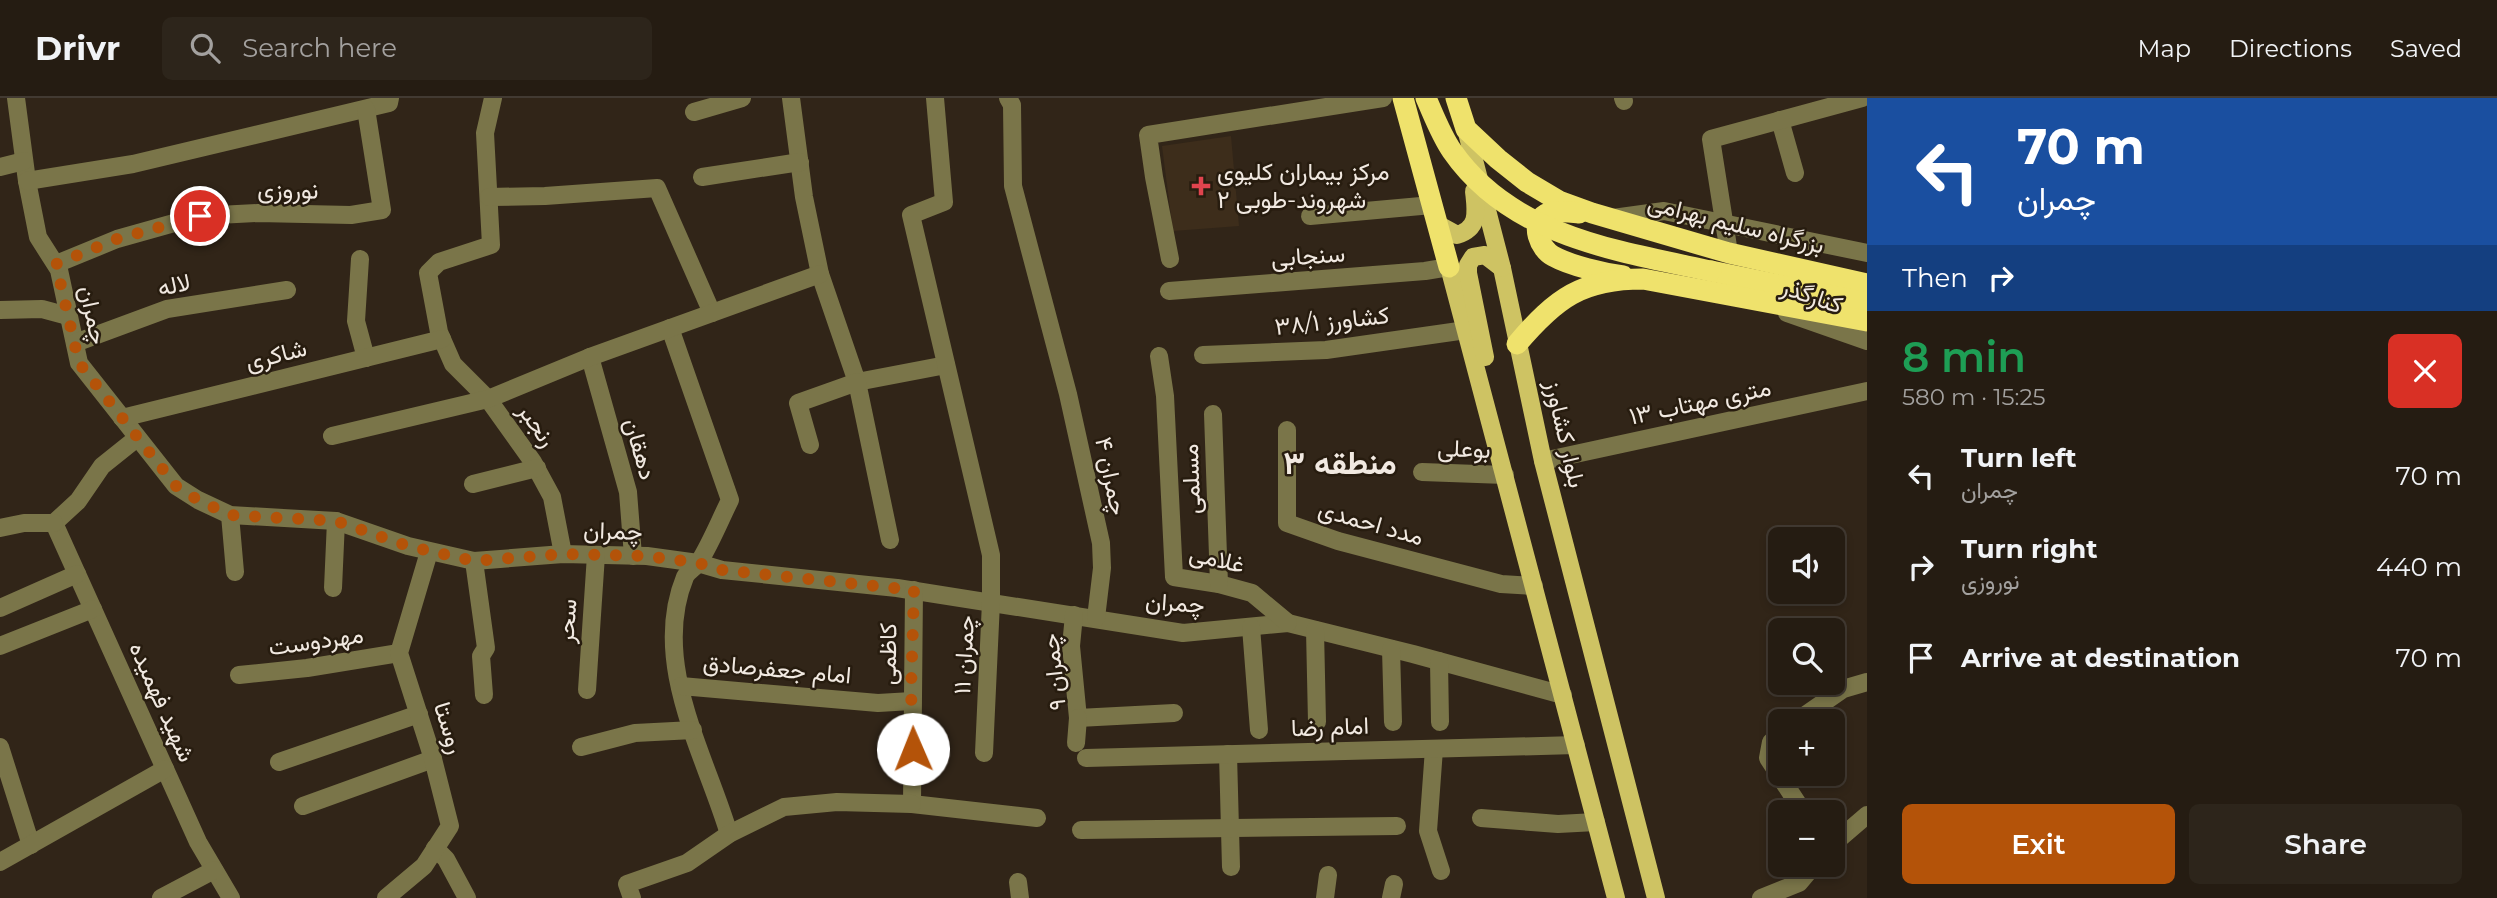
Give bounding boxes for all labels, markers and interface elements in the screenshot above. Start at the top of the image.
search box [162,17,652,80]
text: Drivr [35,28,120,68]
icon: search [186,29,224,67]
text: Search here [242,32,397,64]
text: Map [2138,34,2191,63]
text: Directions [2229,34,2352,63]
text: Saved [2390,34,2462,63]
text: 70 m [2017,117,2145,176]
icon: left [1902,126,1993,217]
place label: مرکز بیماران کلیوی شهروند-طوبی ۲ [1217,157,1389,215]
street label: نوروزی [257,174,319,206]
marker: مرکز بیماران کلیوی شهروند-طوبی ۲ [1191,176,1211,196]
text: چمران [2017,179,2096,218]
pin [170,186,230,246]
street label: بزرگراه سلیم بهرامی [1644,188,1828,261]
icon: arrive [181,197,219,235]
street label: سنجابی [1270,238,1346,273]
icon: right [1982,259,2020,297]
text: Then [1902,262,1968,294]
street label: لاله [155,267,193,302]
street label: کنارگذر [1777,271,1846,320]
street label: چمران [71,283,114,347]
street label: کشاورز ۳۸/۱ [1273,300,1391,342]
text: 8 min [1902,331,2026,383]
street label: شاکری [242,333,310,377]
button: close [2388,334,2462,408]
street label: ۱۳ متری مهتاب [1626,372,1774,432]
street label: بلوار کشاورز [1538,376,1592,491]
text: 580 m · 15:25 [1902,383,2045,411]
street label: رنجبر [511,396,563,453]
street label: دهقان [618,415,663,483]
street label: بوعلی [1437,433,1491,465]
street label: چمران ۴ [1087,434,1134,518]
text: Turn left [1961,442,2077,474]
street label: مسلمی [1175,443,1206,515]
district label: منطقه ۳ [1283,443,1397,482]
icon: left [1902,457,1940,495]
text: 70 m [2396,460,2462,492]
text: چمران [1961,476,2018,504]
street label: مدد احمدی [1315,494,1427,551]
street label: چمران [583,515,643,548]
map controls [1768,527,1845,877]
button: sound [1768,527,1845,604]
text: Turn right [1961,533,2097,565]
street label: غلامی [1187,538,1248,579]
icon: right [1902,548,1940,586]
text: 440 m [2376,551,2462,583]
text: نوروزی [1961,567,2020,595]
street label: چمران [1144,586,1206,621]
street label: سحر [550,598,584,645]
street label: چمران ۱۱ [947,615,982,695]
button: search [1768,618,1845,695]
street label: مهردوست [267,619,365,663]
street label: کاظمی [872,623,903,685]
street label: چمران ۹ [1035,632,1074,712]
street label: شهید فهمیده [122,637,202,767]
icon: arrive [1902,639,1940,677]
text: Arrive at destination [1961,642,2240,674]
text: 70 m [2396,642,2462,674]
street label: امام جعفرصادق [701,648,852,691]
street label: روستا [427,698,471,758]
button: + [1768,709,1845,786]
street label: امام رضا [1291,711,1369,744]
position arrow [876,712,950,786]
button: − [1768,800,1845,877]
button: Exit [1902,804,2175,884]
button: Share [2189,804,2462,884]

